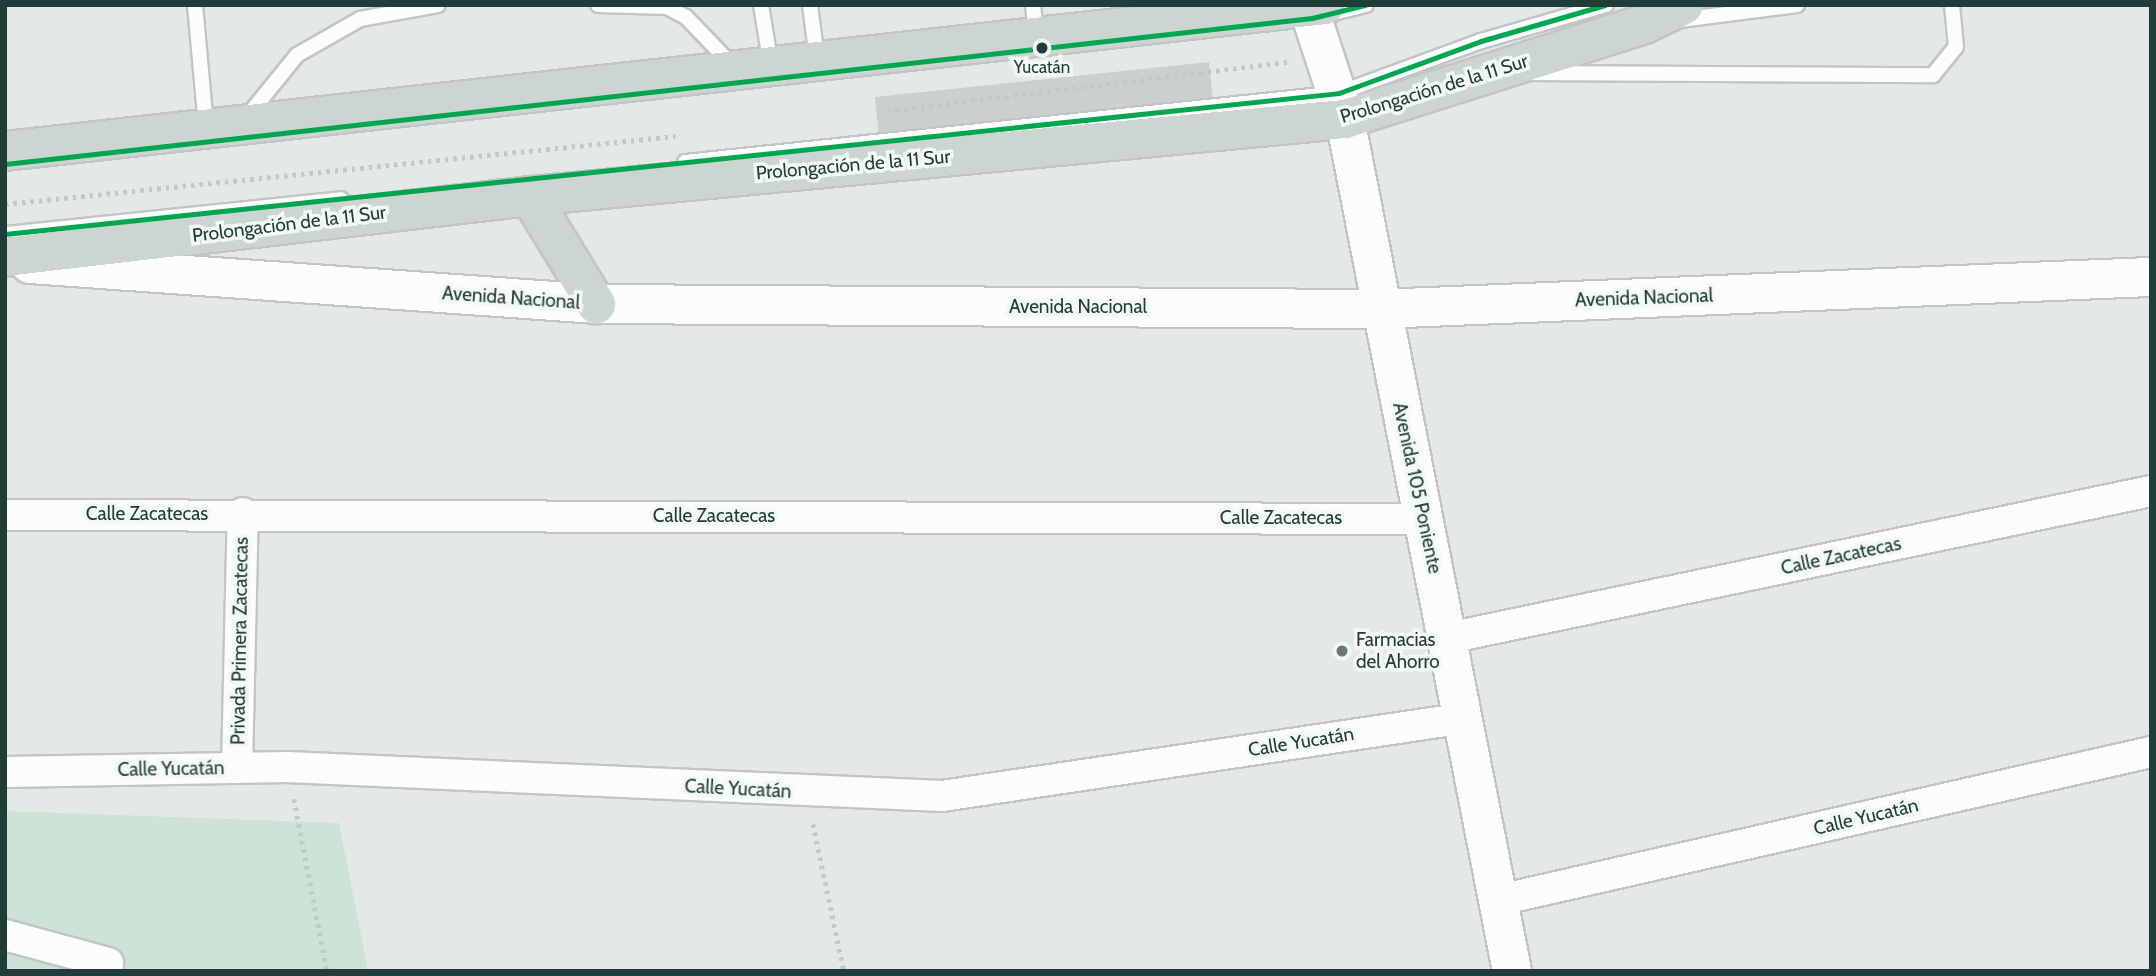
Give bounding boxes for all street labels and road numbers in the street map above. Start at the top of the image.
street label: Prolongación de la 11 Sur [1337,50,1531,128]
street label: Prolongación de la 11 Sur [755,145,951,185]
street label: Prolongación de la 11 Sur [191,201,387,247]
street label: Avenida Nacional [441,282,581,314]
street label: Avenida Nacional [1575,284,1713,312]
street label: Avenida Nacional [1009,296,1147,318]
street label: Avenida 105 Poniente [1388,400,1446,576]
street label: Calle Zacatecas [86,503,208,525]
street label: Calle Zacatecas [653,505,775,527]
street label: Calle Zacatecas [1220,507,1342,529]
street label: Calle Zacatecas [1779,532,1903,580]
street label: Privada Primera Zacatecas [227,537,253,745]
street label: Calle Yucatán [1246,722,1356,762]
street label: Calle Yucatán [117,757,225,781]
street label: Calle Yucatán [684,775,792,803]
street label: Calle Yucatán [1811,794,1921,840]

